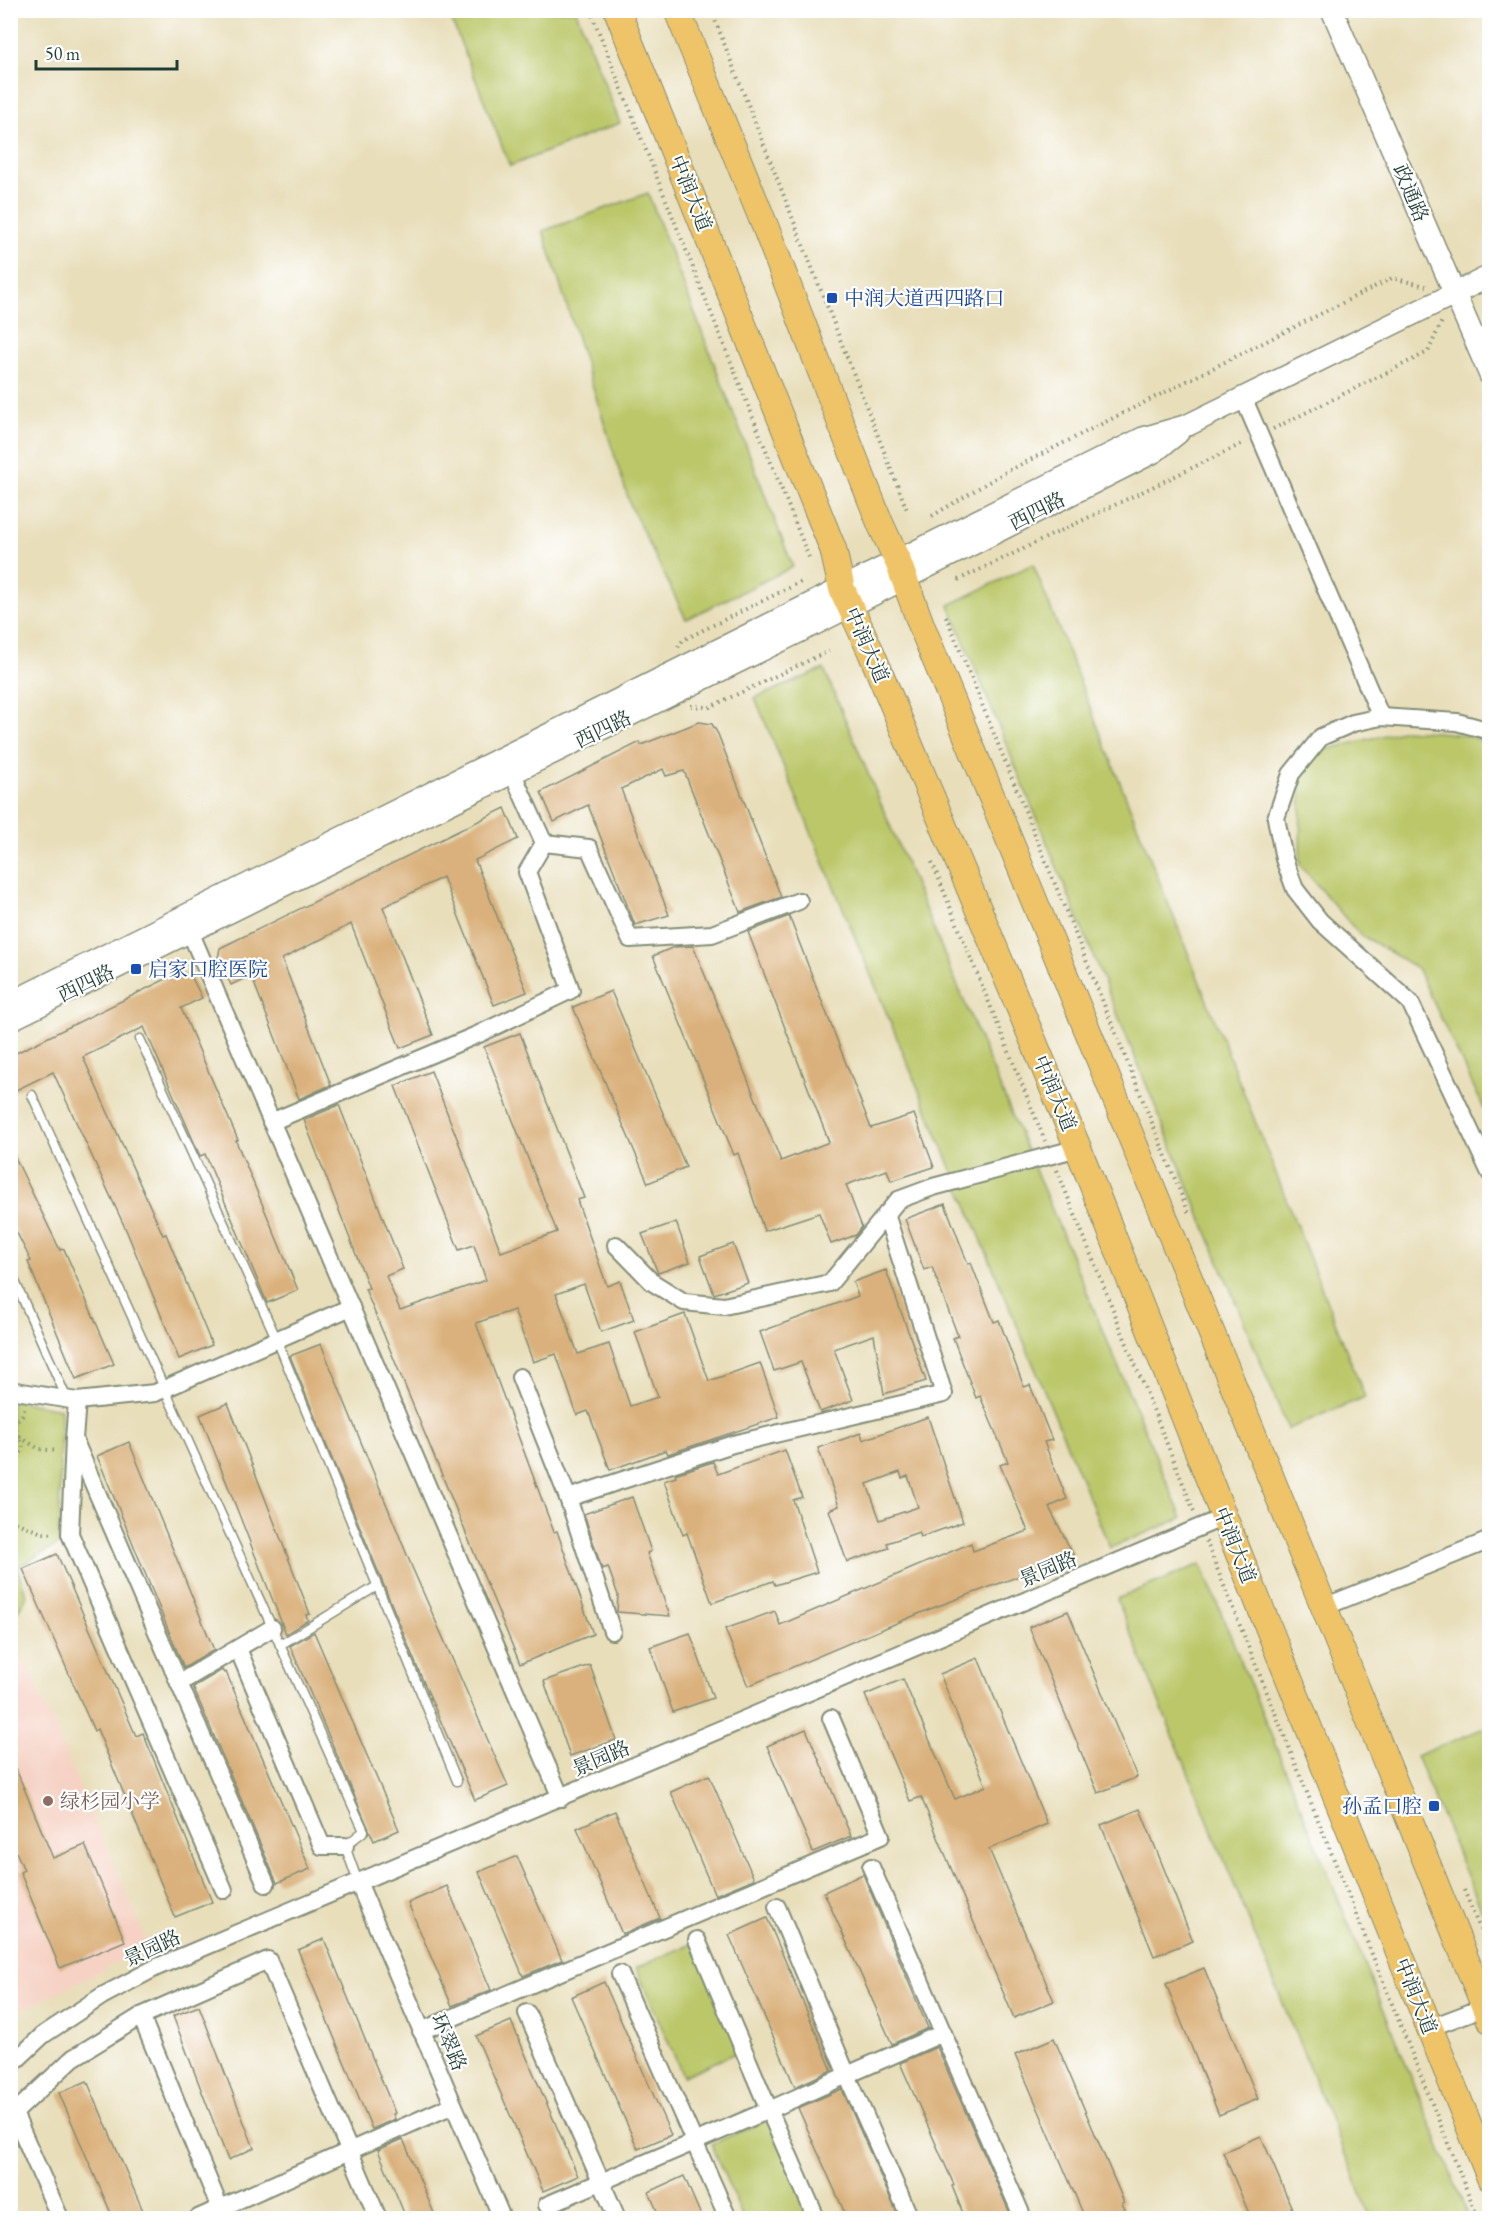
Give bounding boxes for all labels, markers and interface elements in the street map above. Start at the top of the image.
scale bar [36,33,177,71]
text: 50 m [45,42,80,65]
street label: 中润大道 [664,151,718,235]
street label: 政通路 [1387,160,1435,226]
place label: 中润大道西四路口 [844,285,1004,311]
marker: 中润大道西四路口 [825,291,839,305]
street label: 西四路 [1004,486,1070,536]
street label: 中润大道 [839,603,895,687]
street label: 西四路 [570,704,636,754]
place label: 启家口腔医院 [148,956,268,982]
street label: 西四路 [53,958,119,1008]
marker: 启家口腔医院 [129,962,143,976]
street label: 中润大道 [1027,1051,1083,1135]
street label: 中润大道 [1208,1503,1262,1587]
street label: 景园路 [1015,1545,1081,1593]
street label: 景园路 [568,1734,634,1782]
place label: 绿杉园小学 [60,1788,160,1814]
place label: 孙孟口腔 [1342,1793,1422,1819]
marker: 绿杉园小学 [41,1794,55,1808]
marker: 孙孟口腔 [1427,1799,1441,1813]
street label: 景园路 [119,1924,185,1972]
street label: 中润大道 [1389,1954,1443,2038]
street label: 环翠路 [425,2009,473,2075]

